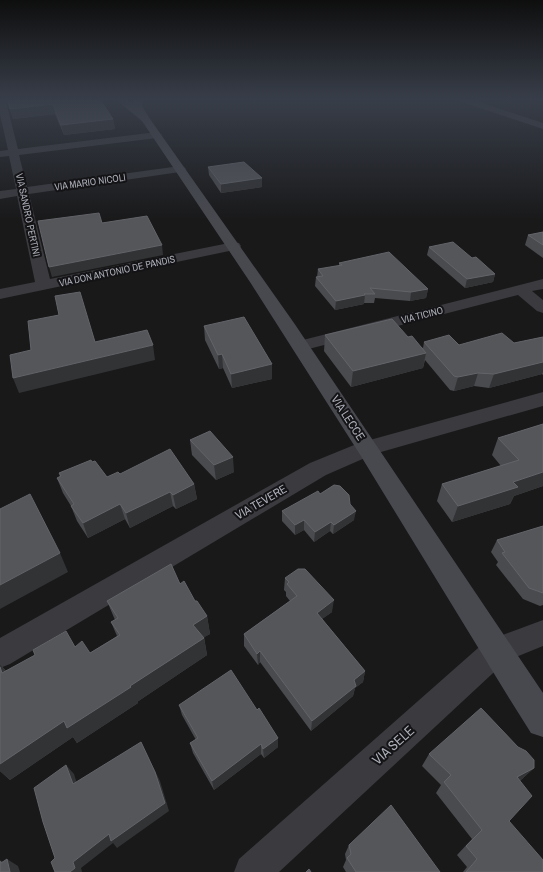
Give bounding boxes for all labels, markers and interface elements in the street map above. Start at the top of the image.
street label: VIA MARIO NICOLI [54,171,126,193]
street label: VIA SANDRO PERTINI [13,172,43,258]
street label: VIA DON ANTONIO DE PANDIS [58,252,177,290]
street label: VIA TICINO [400,304,444,326]
street label: VIA LECCE [327,392,369,444]
street label: VIA TEVERE [232,481,290,523]
street label: VIA SELE [368,721,418,769]

